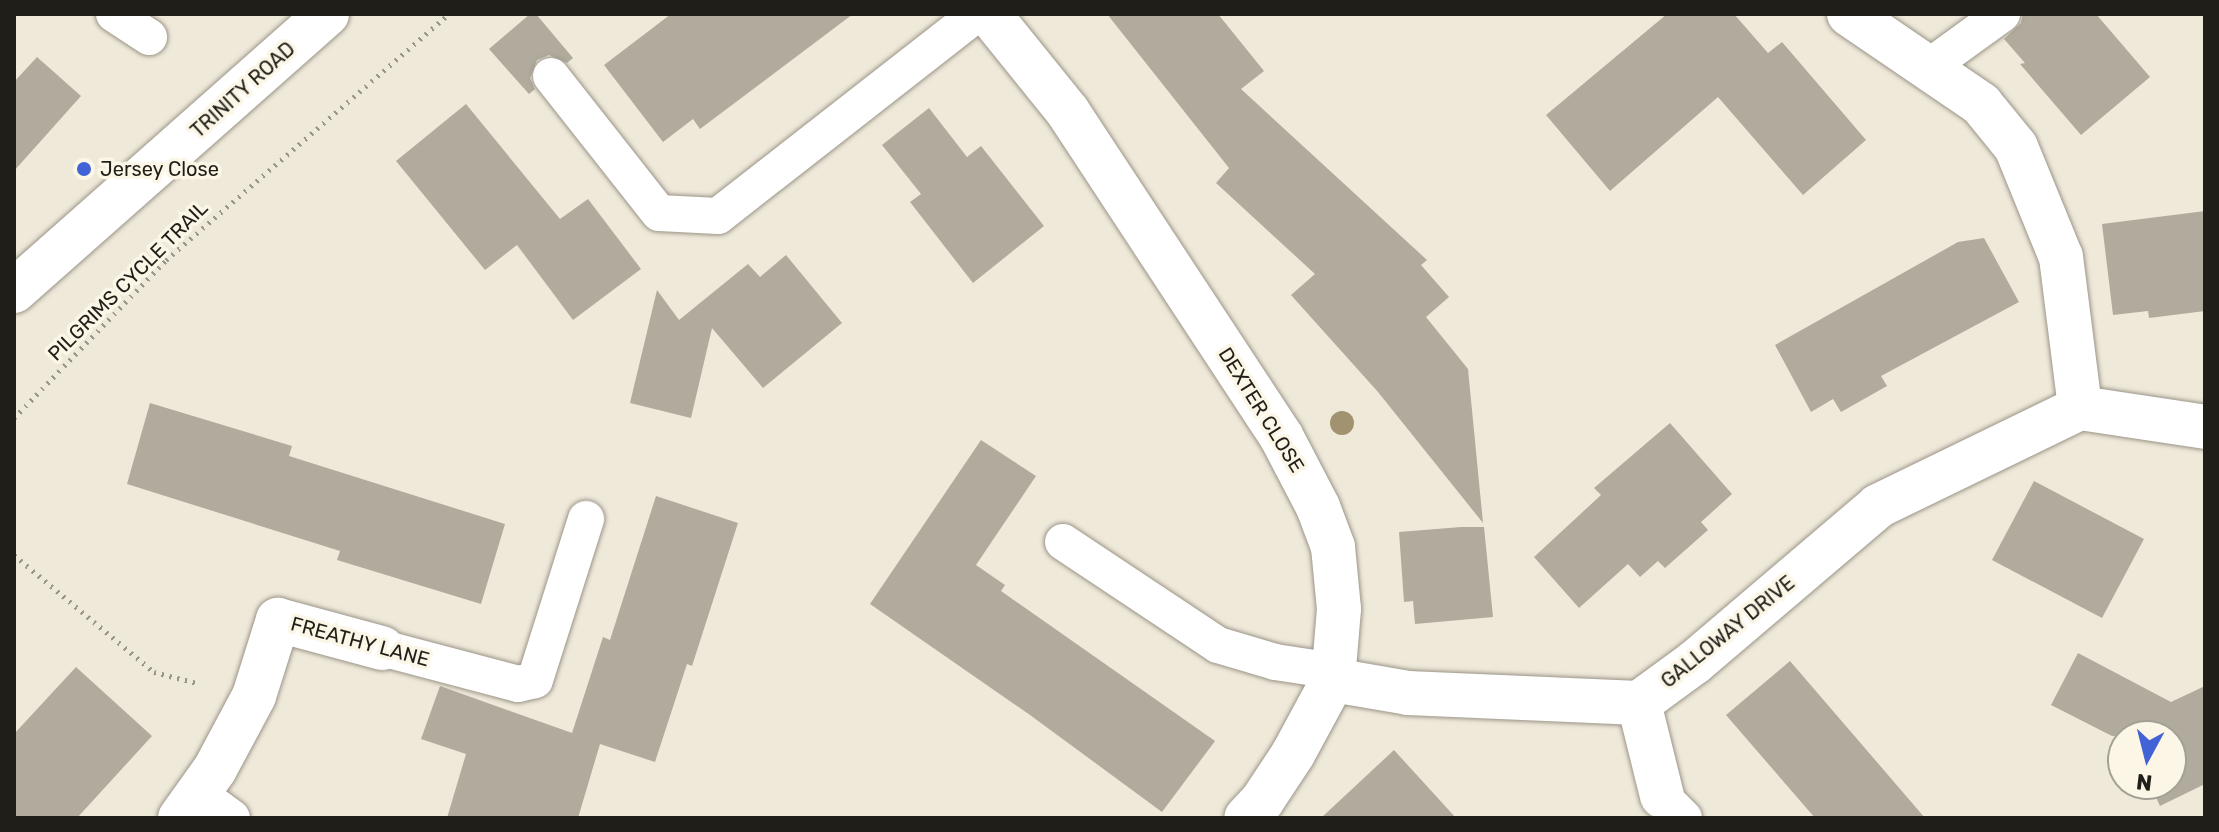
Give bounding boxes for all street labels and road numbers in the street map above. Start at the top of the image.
street label: TRINITY ROAD [186,37,300,143]
street label: PILGRIMS CYCLE TRAIL [43,196,213,366]
street label: DEXTER CLOSE [1213,343,1309,477]
street label: GALLOWAY DRIVE [1656,571,1800,693]
street label: FREATHY LANE [288,612,432,672]

